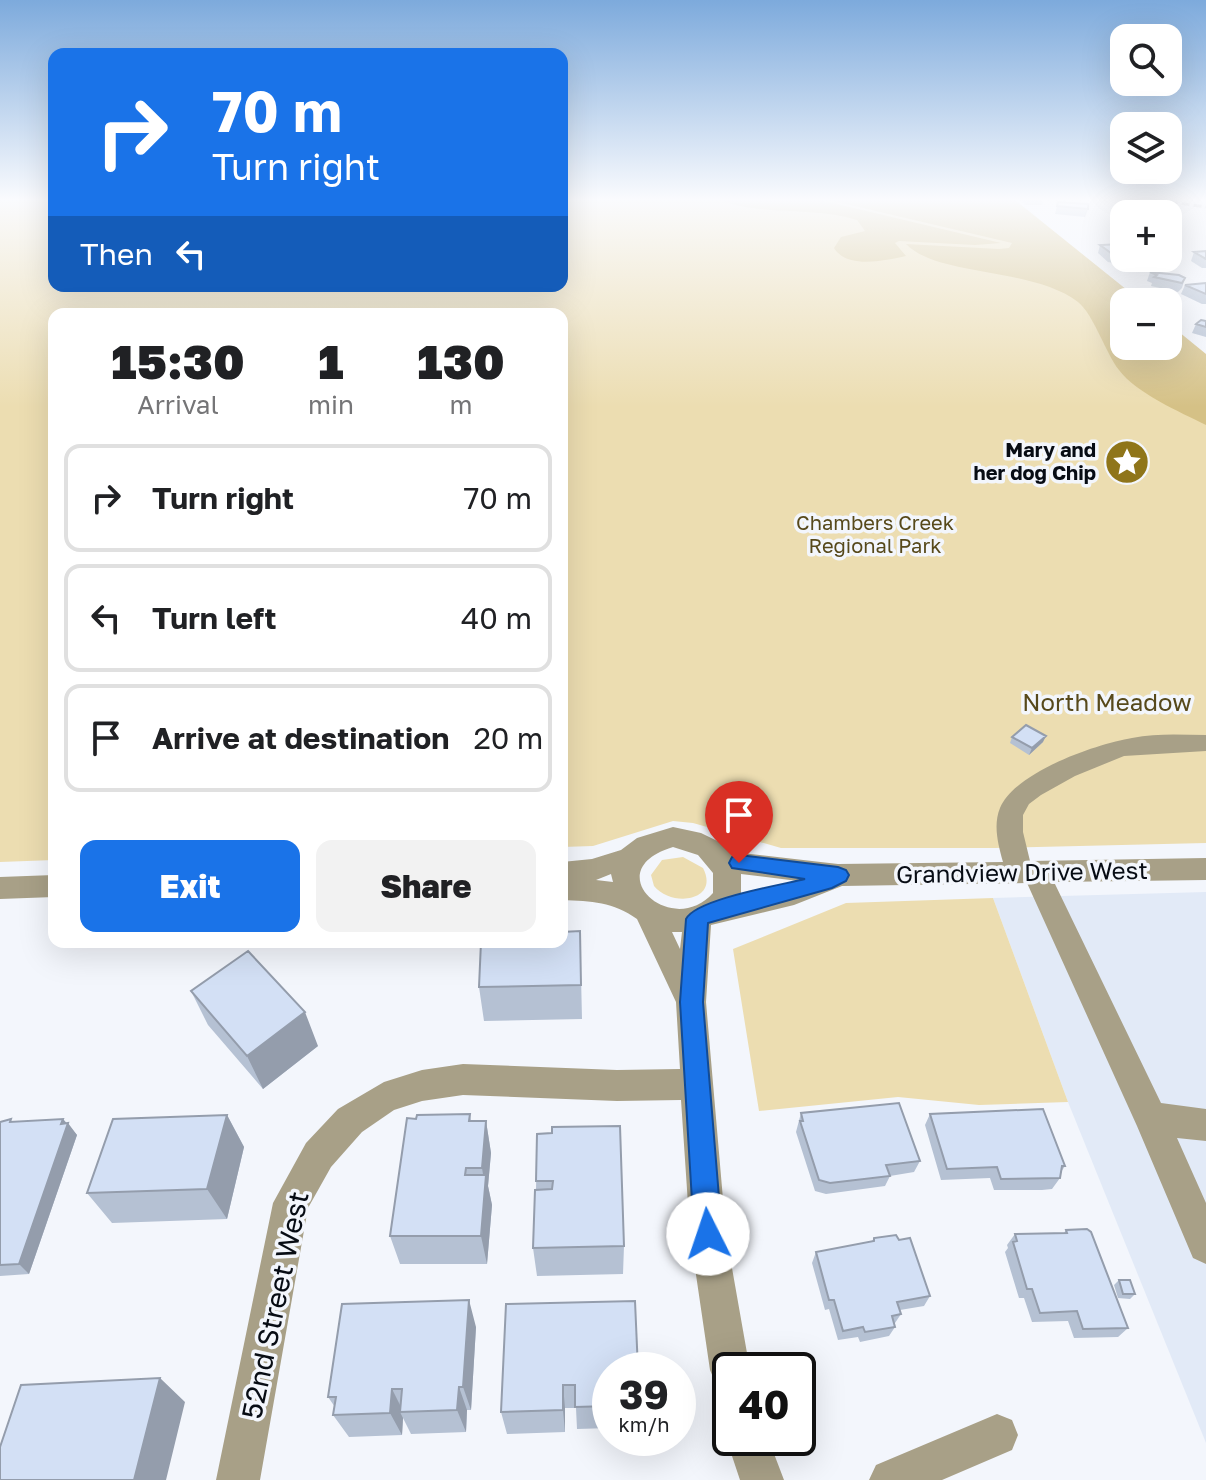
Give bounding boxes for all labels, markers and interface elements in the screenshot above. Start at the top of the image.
map controls [1110,24,1182,360]
button: search [1110,24,1182,96]
text: 70 m [212,77,342,144]
icon: right [80,80,184,184]
button: layers [1110,112,1182,184]
text: Turn right [212,145,380,188]
button: + [1110,200,1182,272]
icon: left [169,232,213,276]
text: Then [80,236,153,272]
button: − [1110,288,1182,360]
text: 15:30 [111,332,245,390]
text: 1 [318,332,344,390]
text: 130 [417,332,505,390]
text: Arrival [137,389,219,420]
text: min [308,389,354,420]
text: m [449,389,473,420]
place label: Mary and her dog Chip [974,437,1096,484]
place icon: Mary and her dog Chip [1103,438,1151,486]
icon: right [84,476,128,520]
text: Turn right [152,480,294,516]
text: 70 m [463,480,532,516]
park label: Chambers Creek Regional Park [796,510,954,557]
icon: left [84,596,128,640]
text: Turn left [152,600,277,636]
text: 40 m [461,600,532,636]
park label: North Meadow [1022,687,1192,716]
icon: arrive [84,716,128,760]
text: Arrive at destination [152,720,449,756]
text: 20 m [473,720,543,756]
pin [705,781,773,863]
icon: arrive [717,793,761,837]
button: Exit [80,840,300,932]
button: Share [316,840,536,932]
street label: Grandview Drive West [896,855,1148,888]
street label: 52nd Street West [234,1188,315,1422]
position arrow [666,1192,750,1276]
speed limit sign: 40 [712,1352,816,1456]
text: 39 [619,1370,669,1418]
text: km/h [619,1412,669,1436]

